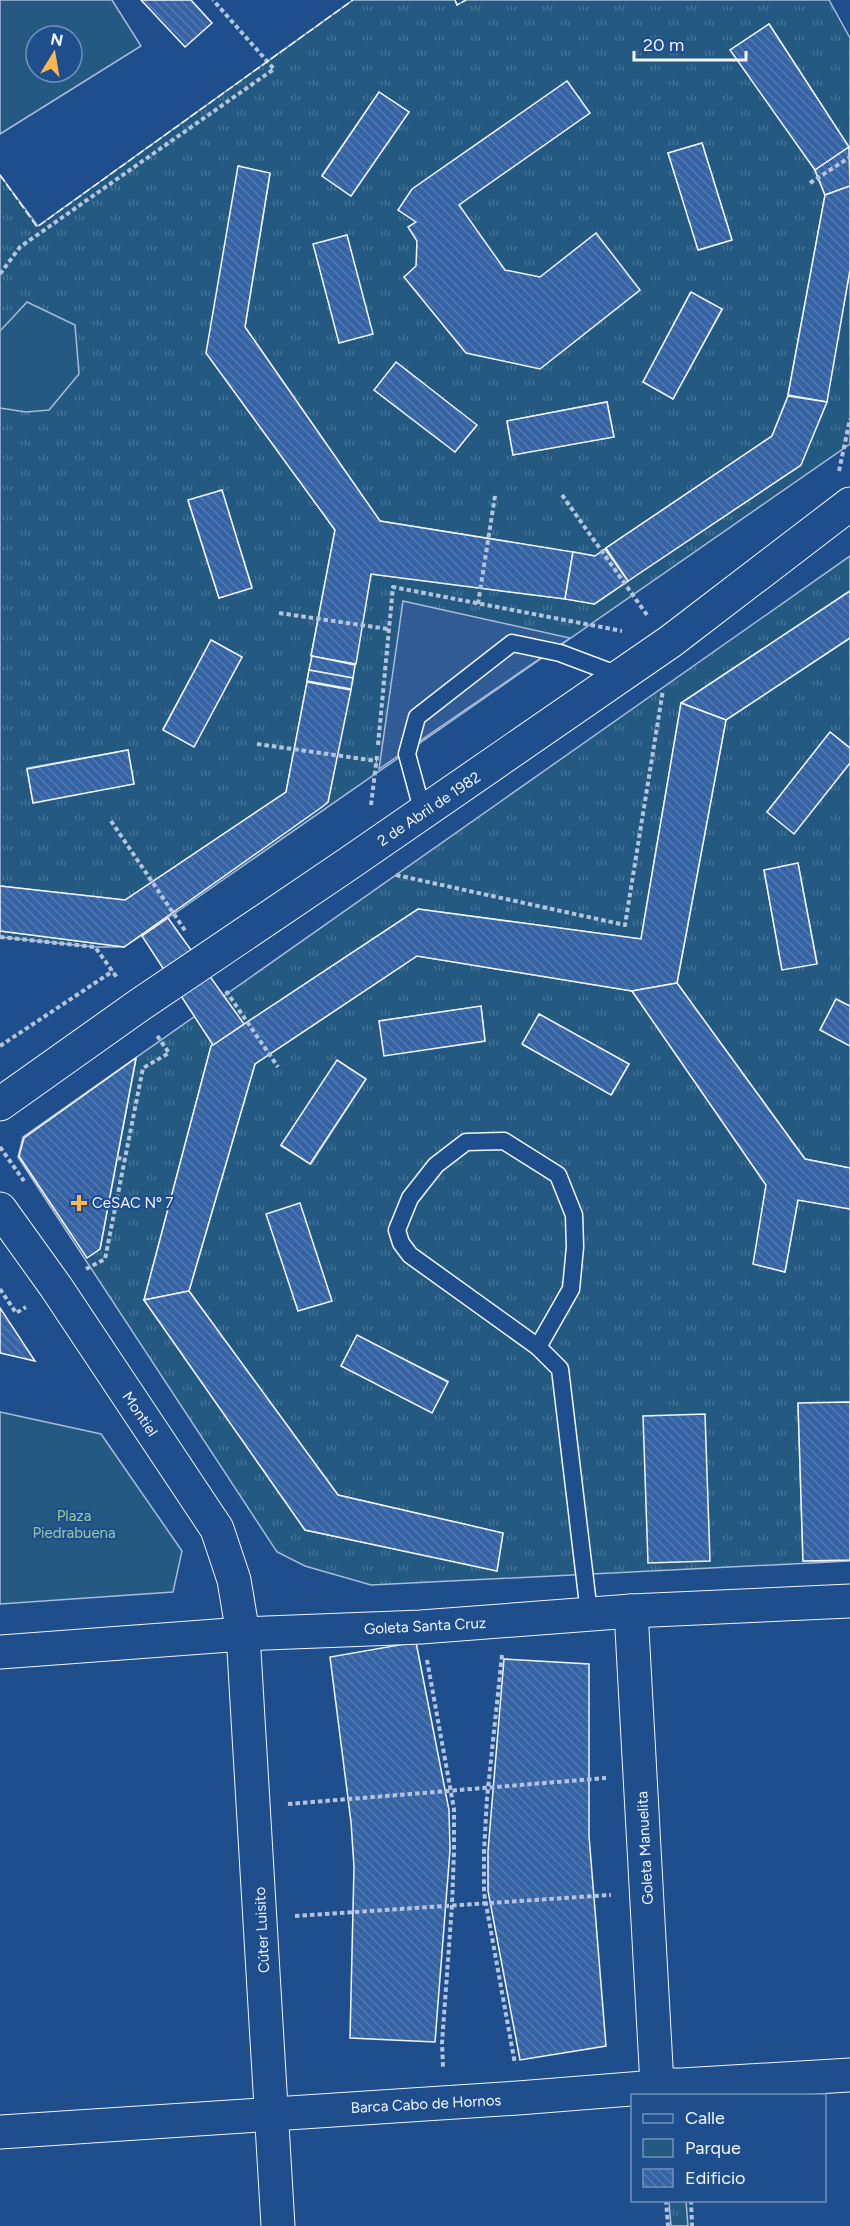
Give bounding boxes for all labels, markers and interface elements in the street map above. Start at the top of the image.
north arrow [24,24,84,84]
scale bar [634,24,746,62]
text: N [49,29,65,50]
text: 20 m [643,34,684,56]
street label: 2 de Abril de 1982 [374,768,484,850]
marker: CeSAC Nº 7 [70,1194,88,1212]
place label: CeSAC Nº 7 [92,1194,173,1212]
street label: Montiel [118,1388,162,1440]
park label: Plaza Piedrabuena [32,1507,116,1542]
street label: Goleta Santa Cruz [363,1614,487,1638]
street label: Goleta Manuelita [633,1791,657,1905]
street label: Cúter Luisito [251,1886,273,1974]
street label: Barca Cabo de Hornos [350,2091,502,2117]
legend [631,2094,826,2202]
text: Calle [685,2107,725,2129]
text: Parque [685,2137,741,2159]
text: Edificio [685,2167,746,2189]

